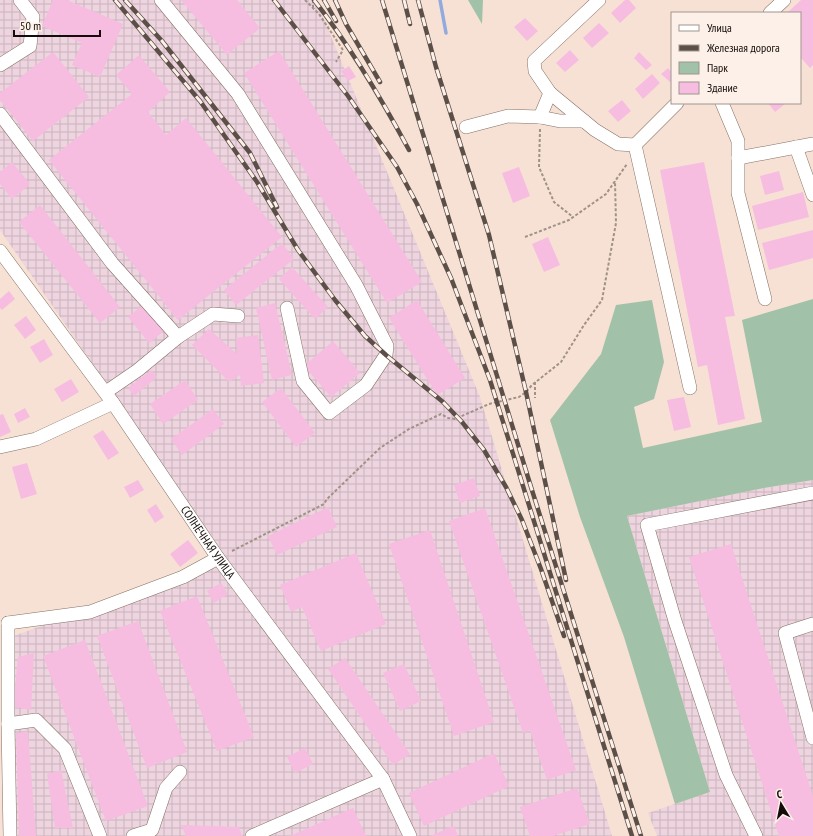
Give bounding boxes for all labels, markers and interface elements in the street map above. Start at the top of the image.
scale bar [14,12,100,38]
legend [671,12,801,104]
text: 50 m [20,18,41,33]
text: Улица [707,20,732,35]
text: Железная дорога [706,40,780,55]
text: Парк [707,60,728,75]
text: Здание [707,80,738,95]
street label: СОЛНЕЧНАЯ УЛИЦА [178,503,239,582]
north arrow [761,784,801,824]
text: С [776,787,783,801]

